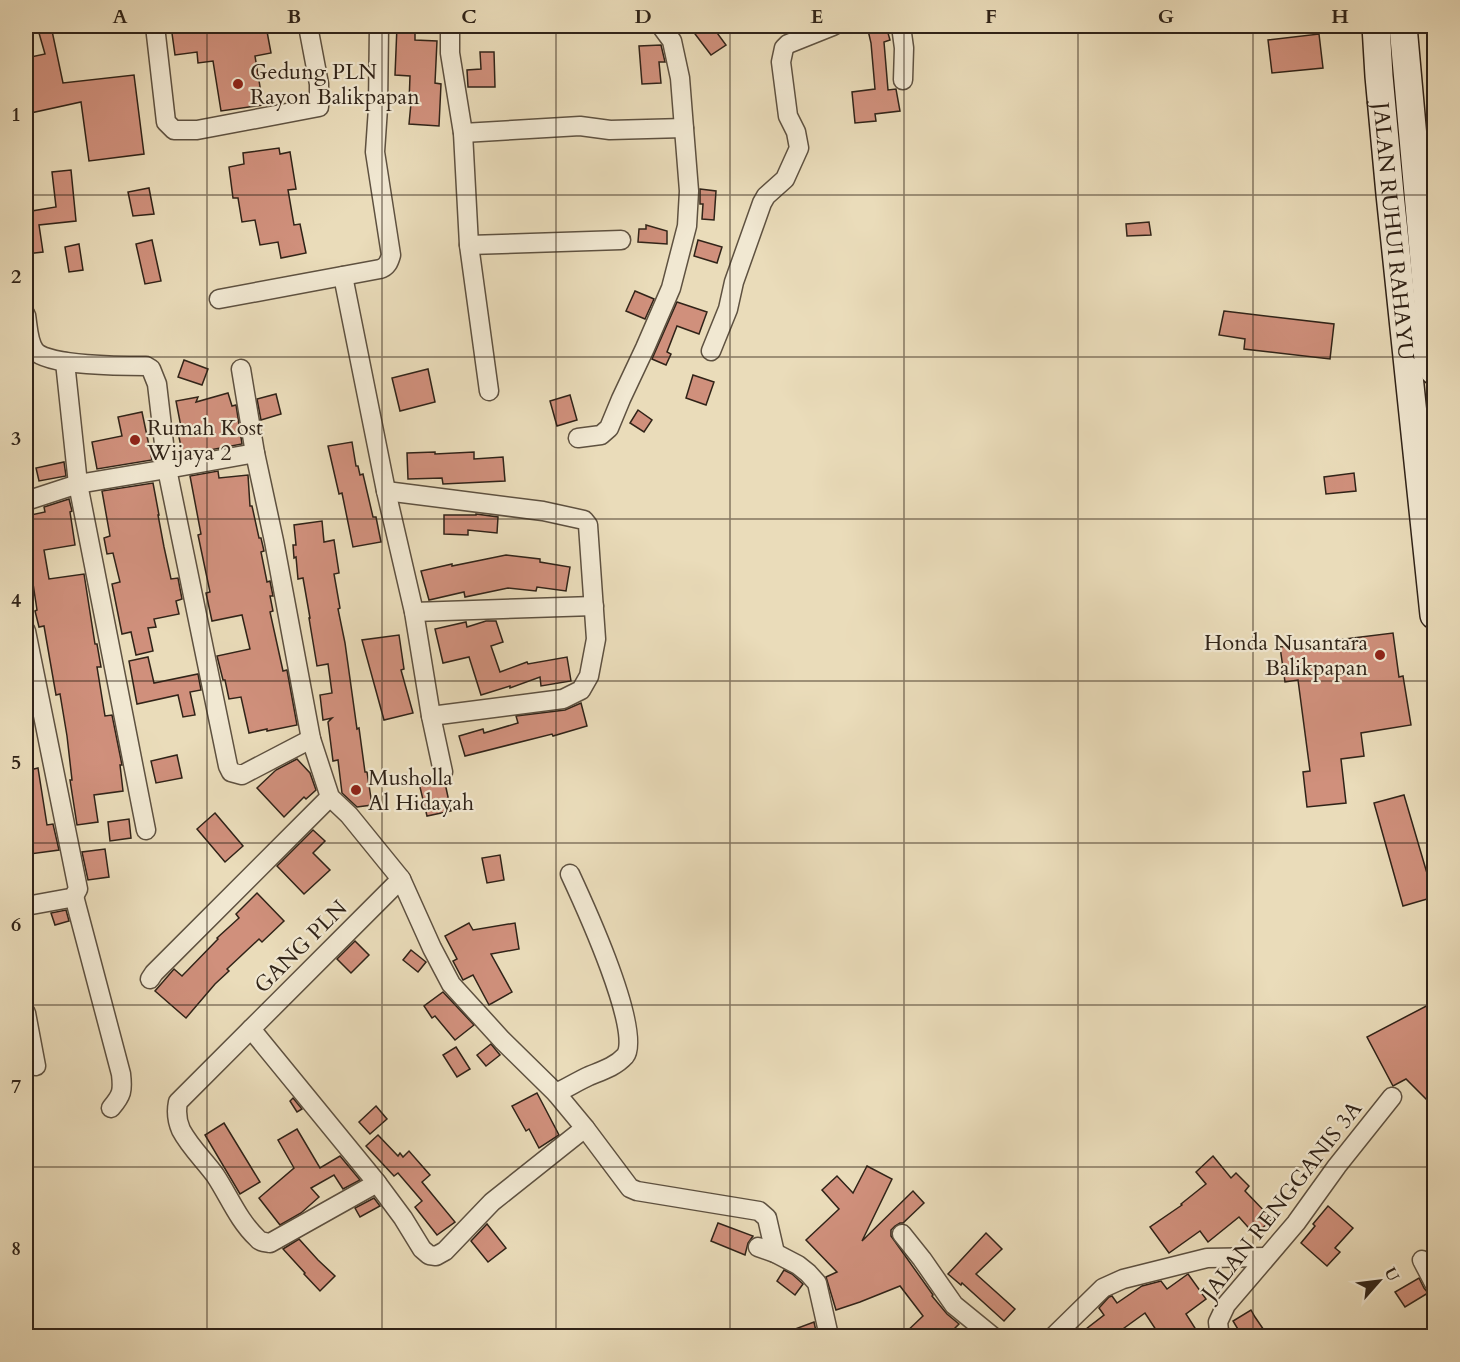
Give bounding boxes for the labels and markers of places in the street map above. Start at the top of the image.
place label: Gedung PLN Rayon Balikpapan [250,57,420,112]
marker: Gedung PLN Rayon Balikpapan [231,77,245,91]
place label: Rumah Kost Wijaya 2 [146,413,263,468]
marker: Rumah Kost Wijaya 2 [128,433,142,447]
place label: Honda Nusantara Balikpapan [1204,628,1368,683]
marker: Honda Nusantara Balikpapan [1373,648,1387,662]
place label: Musholla Al Hidayah [368,763,474,818]
marker: Musholla Al Hidayah [349,783,363,797]

